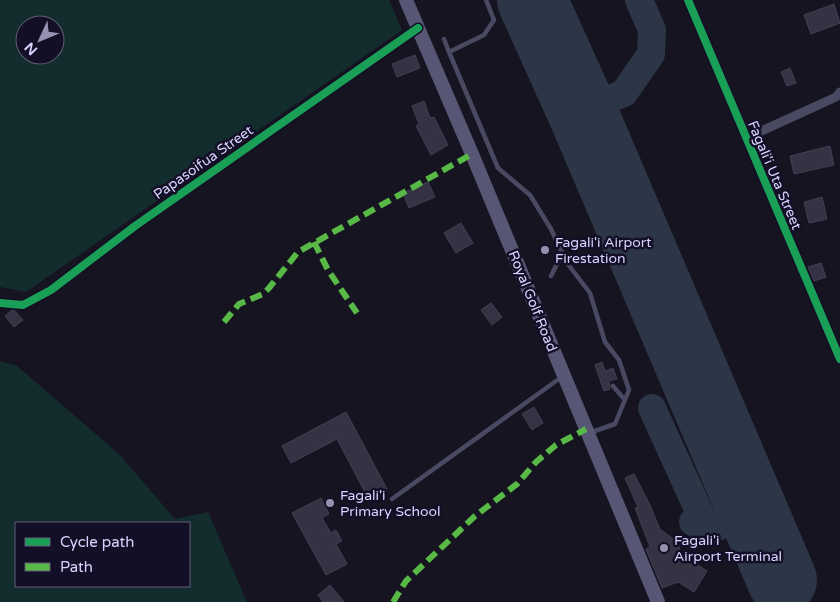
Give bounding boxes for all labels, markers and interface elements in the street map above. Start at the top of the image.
north arrow [15,15,65,65]
text: N [21,39,41,59]
street label: Fagali'i Uta Street [744,118,805,233]
street label: Papasoifua Street [150,121,257,203]
place label: Fagali'i Airport Firestation [555,234,652,267]
marker: Fagali'i Airport Firestation [539,244,551,256]
street label: Royal Golf Road [505,248,561,354]
place label: Fagali'i Primary School [340,487,441,520]
marker: Fagali'i Primary School [324,497,336,509]
legend [15,522,190,587]
place label: Fagali'i Airport Terminal [674,532,782,565]
text: Cycle path [60,533,134,551]
marker: Fagali'i Airport Terminal [658,542,670,554]
text: Path [60,558,93,576]

